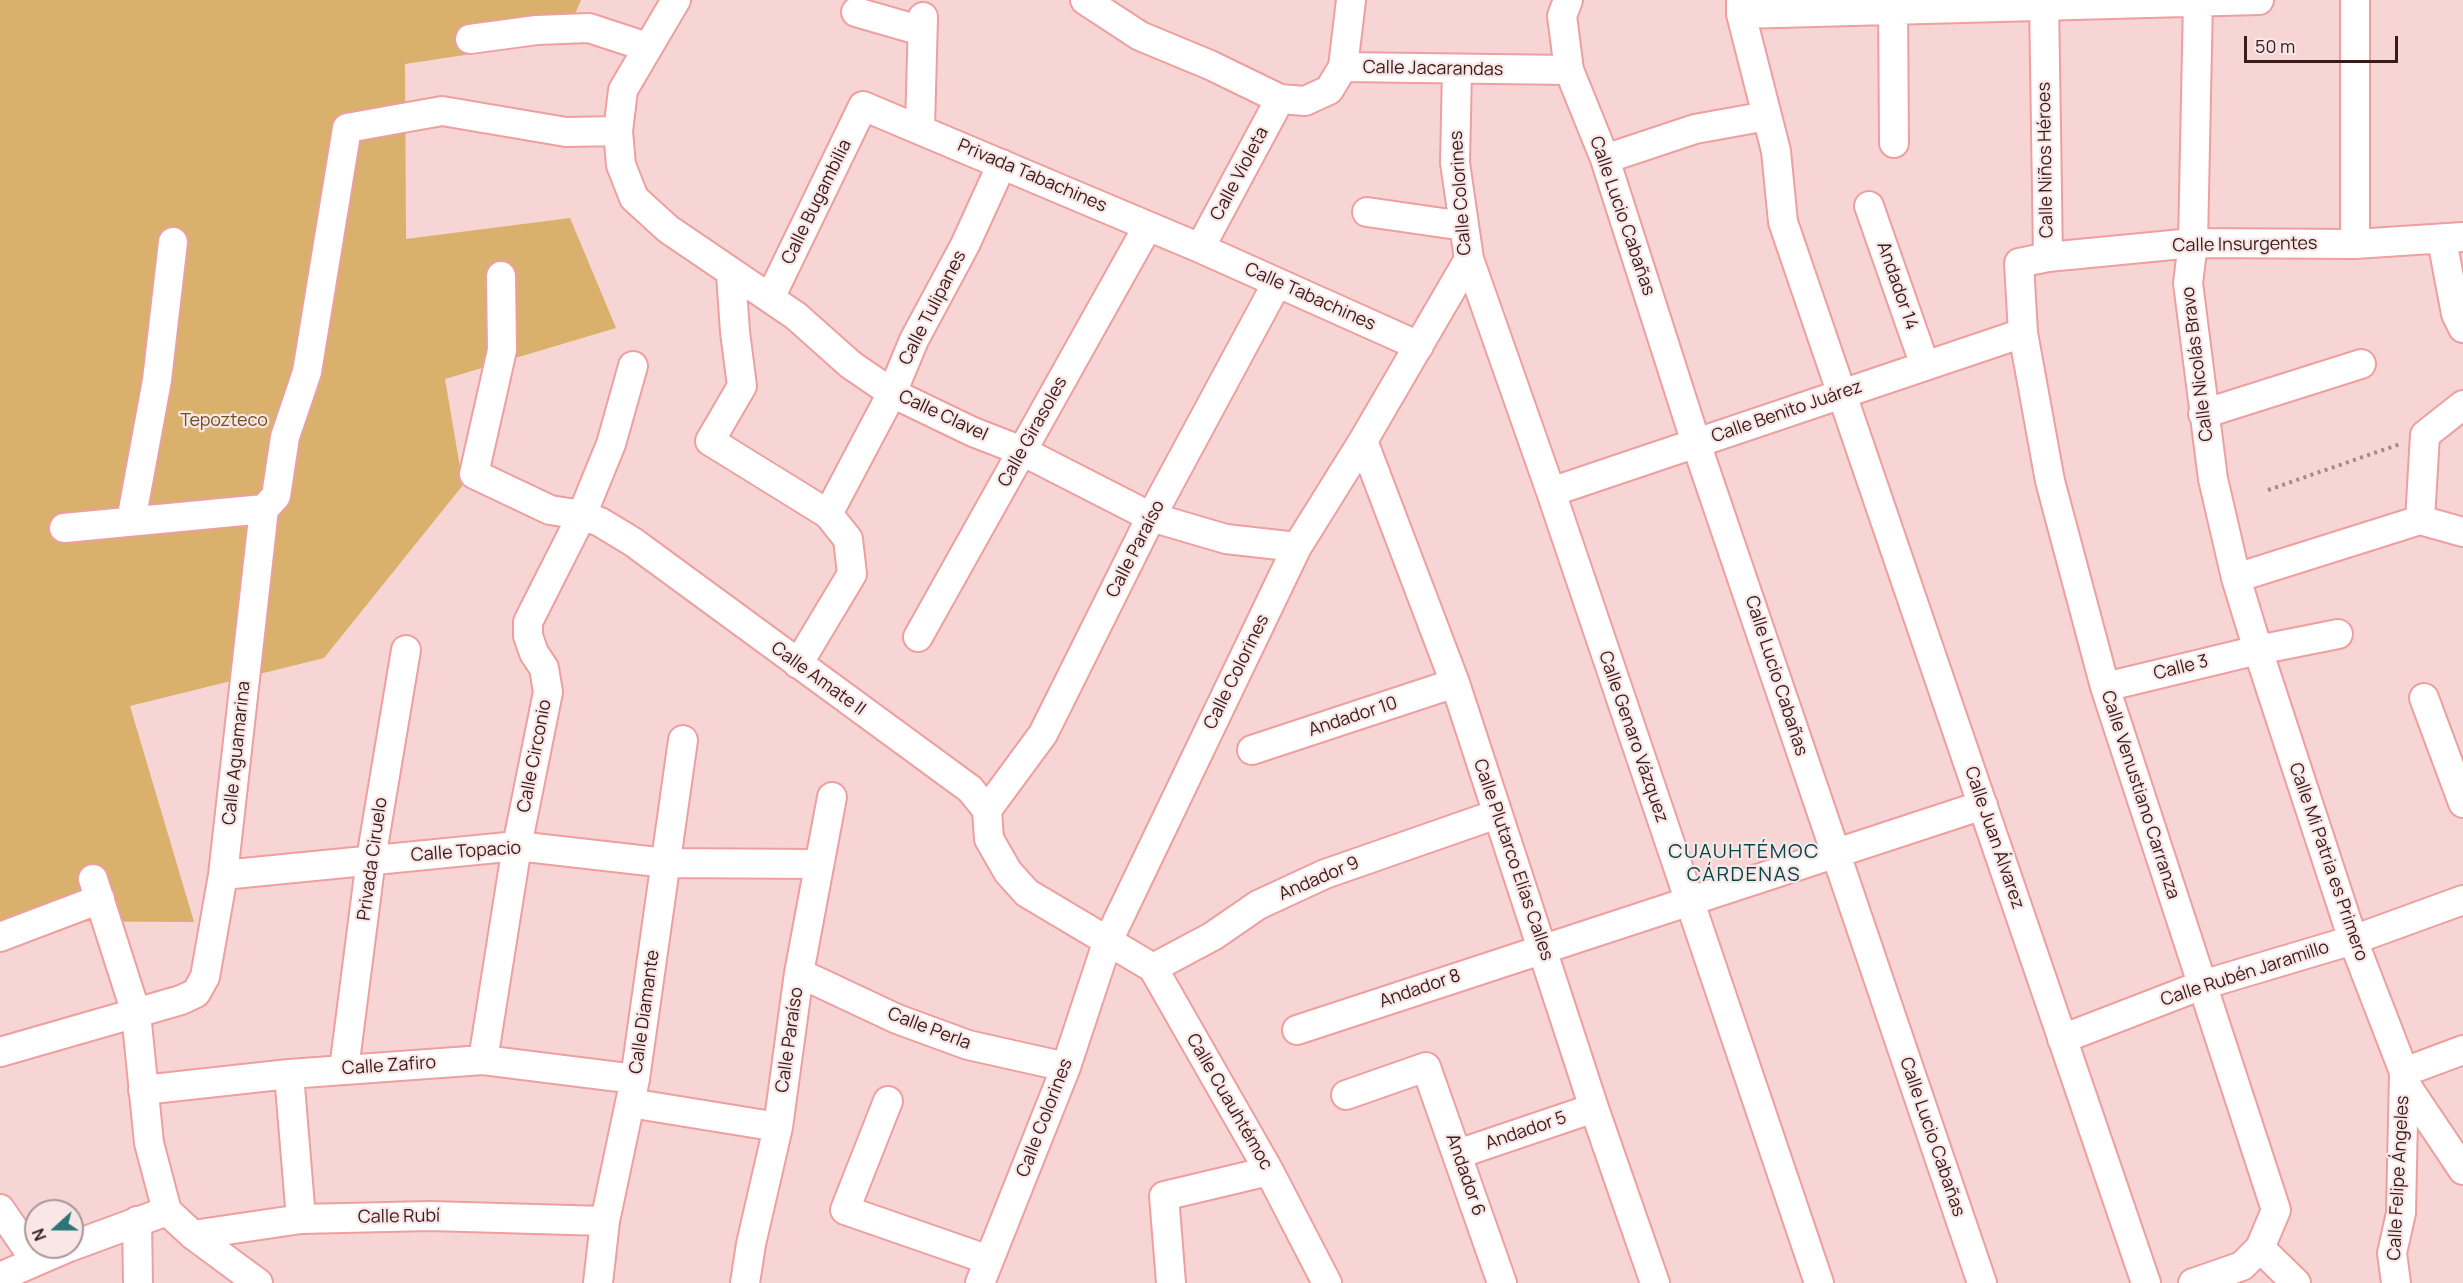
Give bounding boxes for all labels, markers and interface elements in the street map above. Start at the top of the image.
scale bar [2247,24,2402,62]
text: 50 m [2255,34,2295,58]
street label: Calle Jacarandas [1363,57,1503,81]
street label: Calle Niños Héroes [2034,82,2058,238]
street label: Calle Violeta [1206,124,1274,224]
street label: Calle Colorines [1446,130,1476,256]
street label: Calle Lucio Cabañas [1585,133,1659,299]
street label: Privada Tabachines [954,135,1110,217]
street label: Calle Bugambilia [777,136,857,268]
street label: Calle Insurgentes [2172,233,2318,257]
street label: Andador 14 [1872,239,1922,333]
street label: Calle Tulipanes [895,247,971,369]
street label: Calle Tabachines [1241,258,1379,336]
street label: Calle Nicolás Bravo [2178,285,2218,443]
street label: Calle Girasoles [994,373,1072,491]
street label: Calle Benito Juárez [1709,376,1865,448]
street label: Calle Clavel [895,386,991,446]
park label: Tepozteco [180,410,268,432]
street label: Calle Paraíso [1102,497,1170,601]
street label: Calle Lucio Cabañas [1740,593,1812,759]
street label: Calle Colorines [1200,611,1274,733]
street label: Calle Amate II [767,638,869,720]
street label: Calle Genaro Vázquez [1593,648,1673,826]
street label: Calle 3 [2152,651,2210,685]
street label: Calle Aguamarina [219,680,255,826]
street label: Calle Venustiano Carranza [2096,688,2184,902]
street label: Andador 10 [1306,692,1400,742]
street label: Calle Circonio [513,698,557,814]
street label: Calle Plutarco Elías Calles [1468,756,1558,964]
street label: Calle Mi Patria es Primero [2284,760,2372,964]
street label: Calle Juan Álvarez [1959,764,2029,912]
street label: Privada Ciruelo [354,796,392,922]
street label: Calle Topacio [410,837,522,867]
district label: CUAUHTÉMOC CÁRDENAS [1668,840,1820,887]
street label: Andador 9 [1276,852,1362,906]
street label: Calle Rubén Jaramillo [2158,937,2332,1011]
street label: Calle Diamante [626,949,664,1075]
street label: Andador 8 [1377,965,1463,1013]
street label: Calle Paraíso [772,986,808,1094]
street label: Calle Perla [884,1003,974,1055]
street label: Calle Cuauhtémoc [1181,1030,1277,1174]
street label: Calle Zafiro [341,1052,437,1080]
street label: Calle Lucio Cabañas [1895,1054,1969,1220]
street label: Calle Colorines [1013,1056,1077,1180]
street label: Calle Felipe Ángeles [2384,1095,2414,1261]
street label: Andador 5 [1483,1107,1569,1155]
street label: Andador 6 [1441,1131,1489,1219]
north arrow [24,1199,84,1259]
street label: Calle Rubí [358,1205,440,1229]
text: N [27,1225,51,1244]

